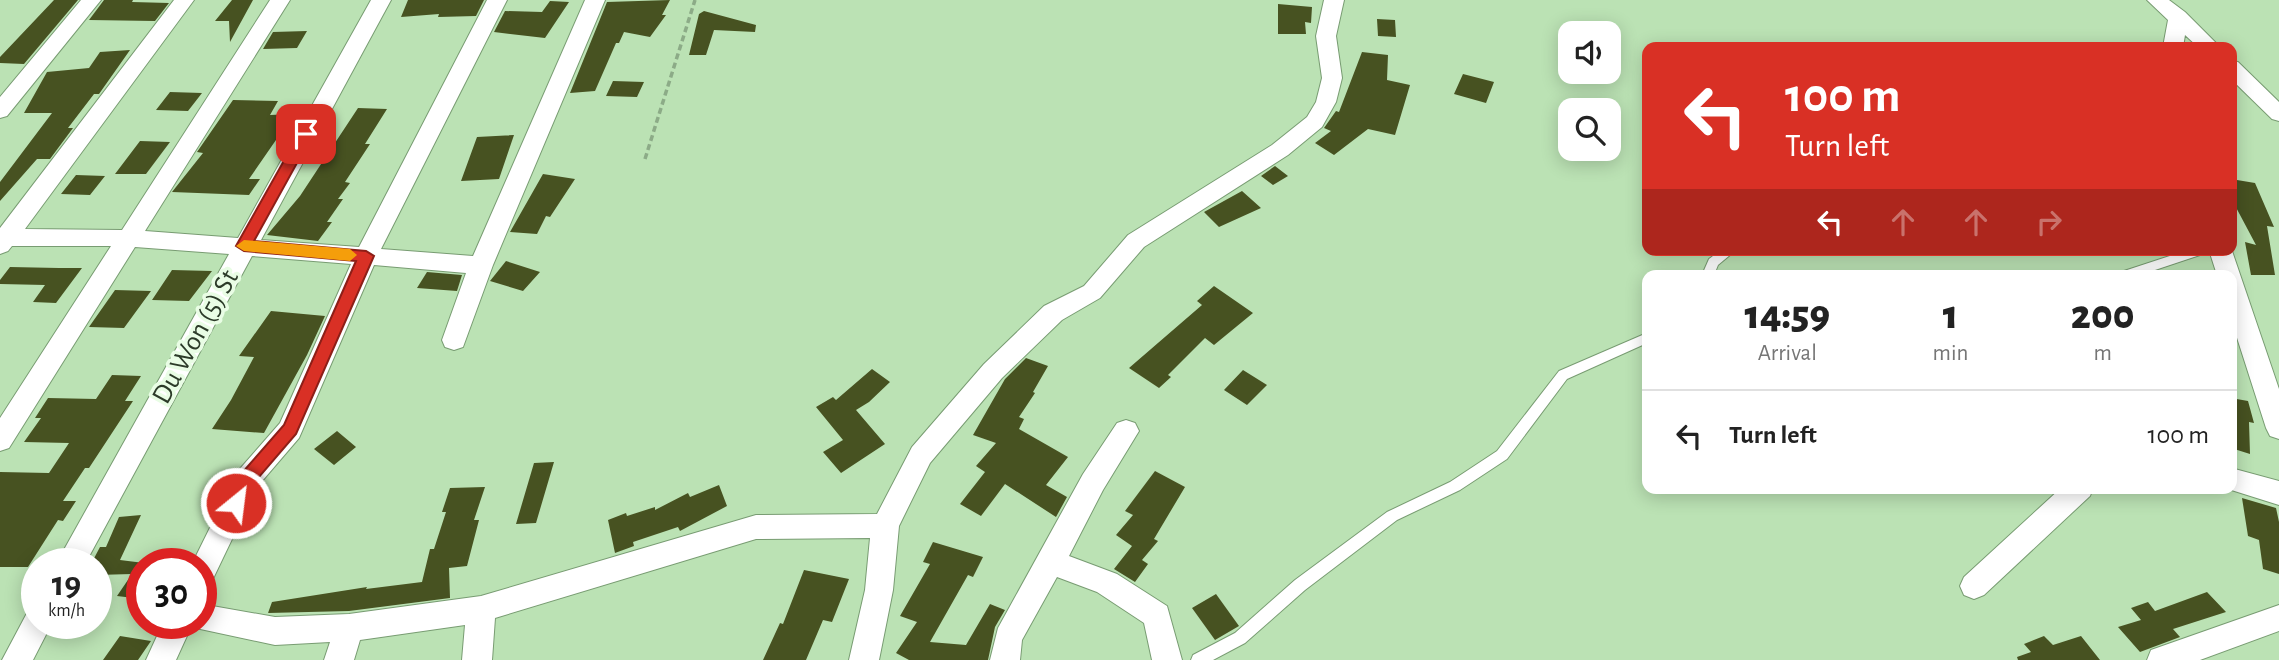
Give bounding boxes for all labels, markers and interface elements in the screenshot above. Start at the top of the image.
map controls [1558,21,1621,161]
button: sound [1558,21,1621,84]
icon: left [1670,70,1761,161]
text: 100 m [1785,72,1901,121]
button: search [1558,98,1621,161]
pin [276,104,336,164]
icon: arrive [287,115,325,153]
text: Turn left [1785,130,1889,162]
icon: left [1811,203,1849,241]
icon: ahead [1884,203,1922,241]
icon: ahead [1957,203,1995,241]
icon: right [2030,203,2068,241]
street label: Du Won (5) St [148,265,244,409]
text: 14:59 [1744,294,1830,336]
text: 1 [1943,294,1958,336]
text: 200 [2071,294,2135,336]
text: Arrival [1758,342,1817,365]
text: min [1933,342,1968,365]
text: m [2093,342,2112,365]
icon: left [1670,417,1708,455]
text: Turn left [1729,422,1817,448]
text: 100 m [2148,422,2209,448]
position arrow [199,466,273,540]
speed limit sign: 30 [126,548,217,639]
text: 19 [52,567,81,602]
text: km/h [48,602,85,620]

